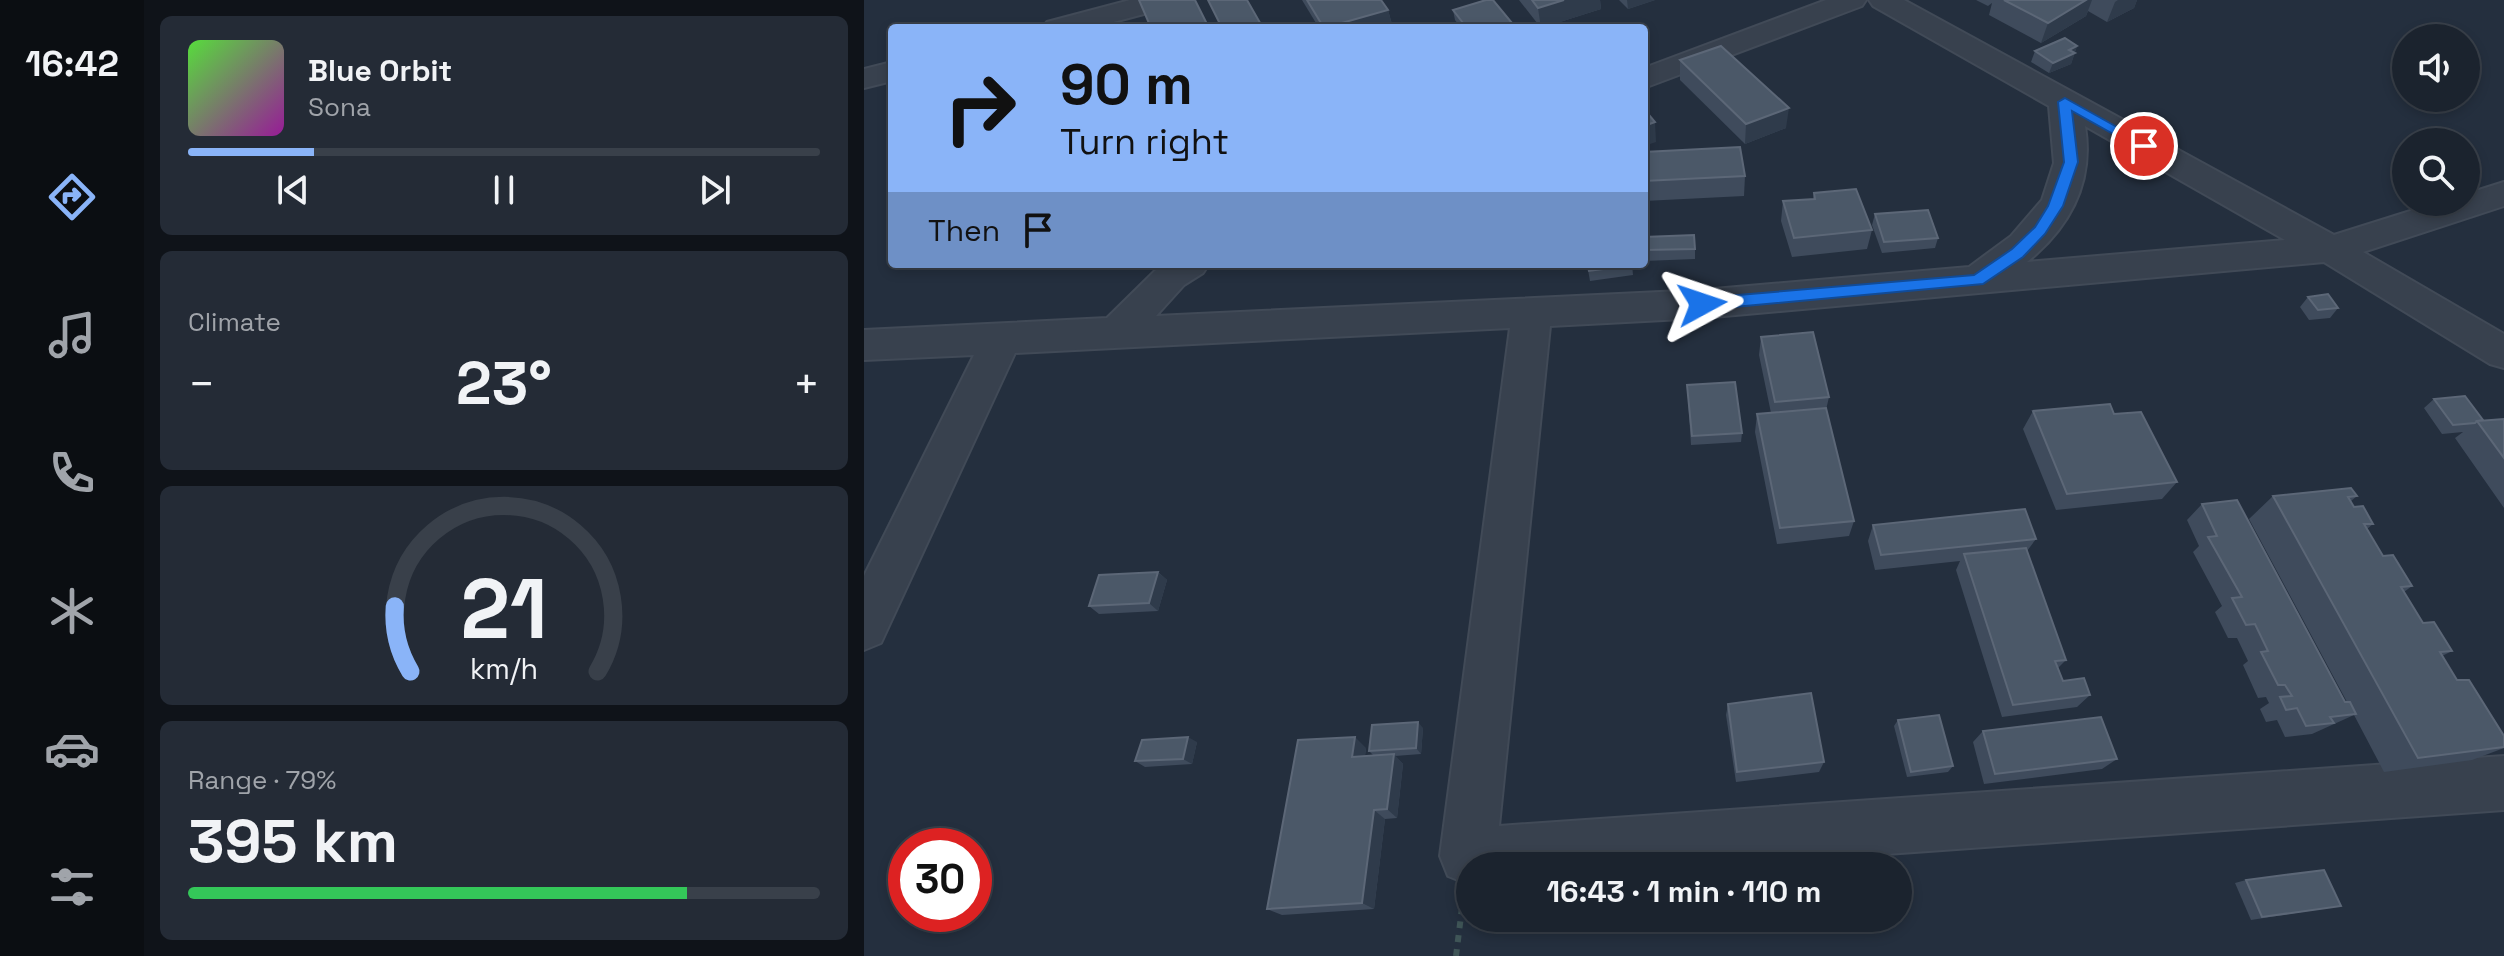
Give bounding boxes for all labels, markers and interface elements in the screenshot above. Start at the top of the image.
map controls [2392,24,2480,216]
button: sound [2392,24,2480,112]
text: 16:42 [25,41,119,87]
text: 90 m [1060,49,1193,120]
text: Blue Orbit [308,51,452,90]
icon: right [928,56,1032,160]
text: Sona [308,90,371,124]
pin [2110,112,2178,180]
text: Turn right [1060,119,1229,165]
icon: arrive [2122,124,2166,168]
button: search [2392,128,2480,216]
icon: previous [271,168,315,212]
icon: pause [482,168,526,212]
icon: next [693,168,737,212]
icon: directions [44,169,100,225]
icon: arrive [1016,208,1060,252]
text: Then [928,211,1000,250]
position arrow [1660,262,1744,346]
text: Climate [188,305,281,339]
icon: music [44,307,100,363]
text: 23° [456,345,552,422]
text: − [188,356,215,412]
text: + [793,356,820,412]
icon: phone [44,445,100,501]
text: 21 [460,555,548,661]
icon: climate [44,583,100,639]
text: km/h [470,651,538,687]
icon: car [44,721,100,777]
text: Range · 79% [188,763,336,797]
text: 395 km [188,803,398,880]
speed limit sign: 30 [888,828,992,932]
icon: filters [44,859,100,915]
text: 16:43 · 1 min · 110 m [1547,872,1821,911]

